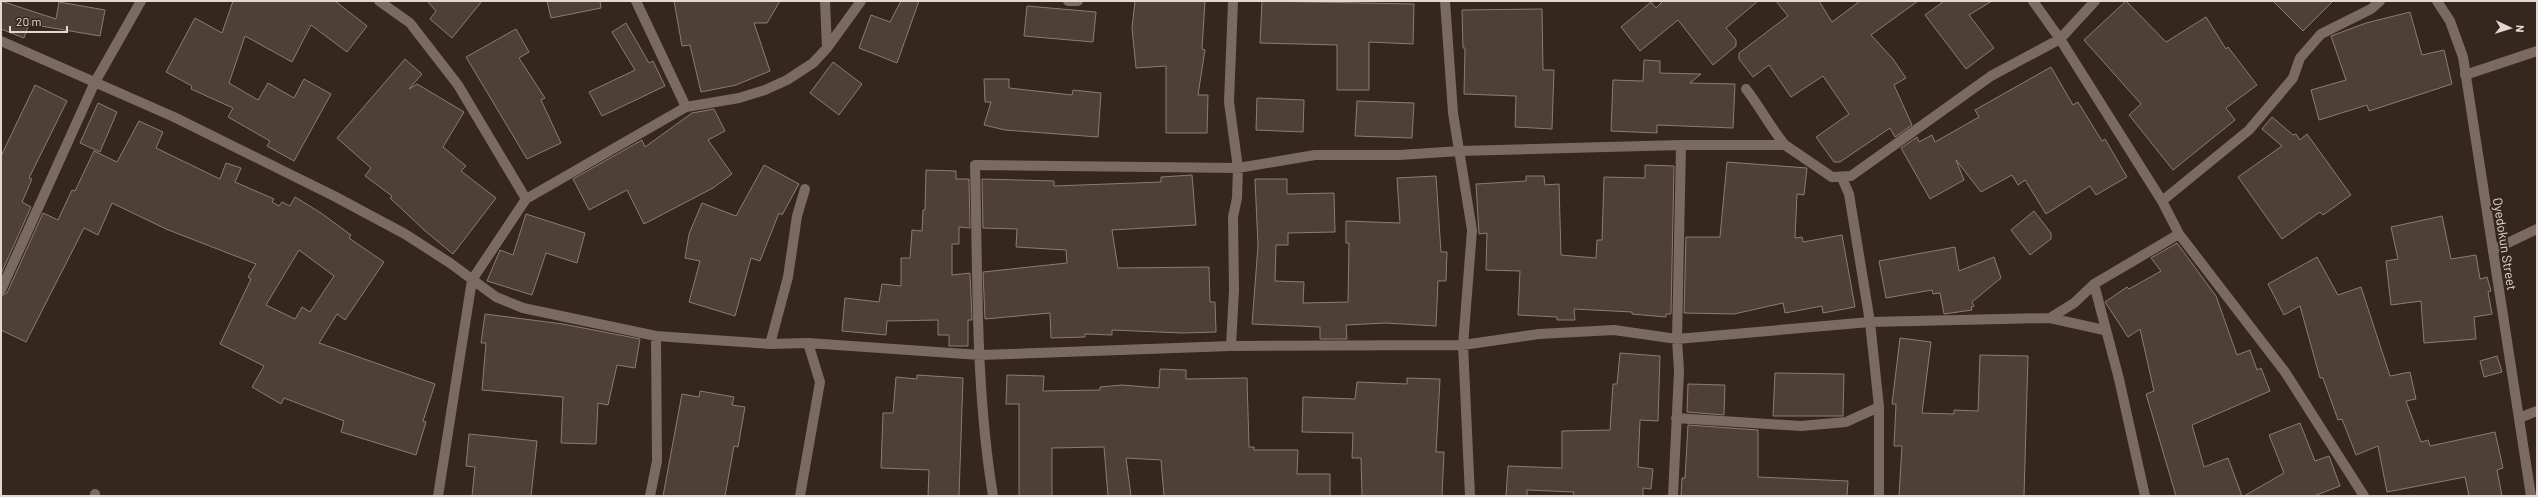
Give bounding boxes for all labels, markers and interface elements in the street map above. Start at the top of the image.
scale bar [10,8,67,34]
north arrow [2490,8,2530,48]
text: 20 m [16,14,42,28]
text: N [2514,25,2527,33]
street label: Oyedokun Street [2490,197,2520,291]

